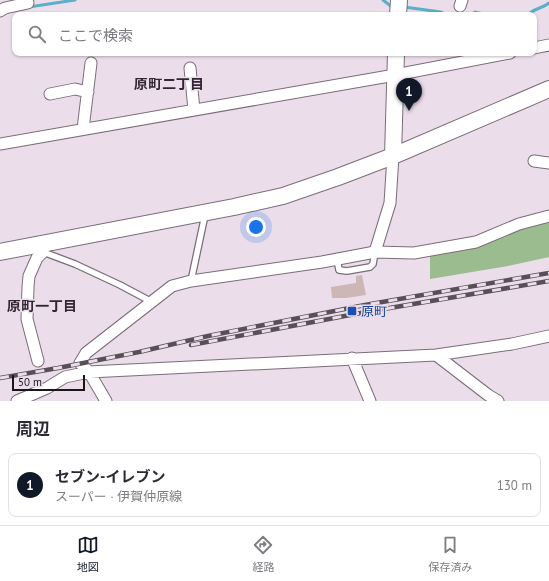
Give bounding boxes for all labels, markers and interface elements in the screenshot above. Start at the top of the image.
search box [12,12,537,56]
icon: search [26,23,48,45]
text: ここで検索 [58,26,133,45]
district label: 原町二丁目 [134,75,204,93]
pin: 1 [396,78,422,111]
your location [246,217,266,237]
district label: 原町一丁目 [7,297,77,315]
place label: 原町 [361,303,387,320]
marker: 原町 [346,305,358,317]
scale bar [12,373,85,392]
text: 50 m [18,375,42,389]
text: 周辺 [16,418,50,440]
text: セブン-イレブン [55,467,165,486]
text: 1 [26,477,34,494]
text: 130 m [497,477,532,494]
text: スーパー · 伊賀仲原線 [55,488,182,505]
tab: 地図 [77,534,99,574]
tab: 経路 [252,534,274,574]
tab: 保存済み [428,534,472,574]

